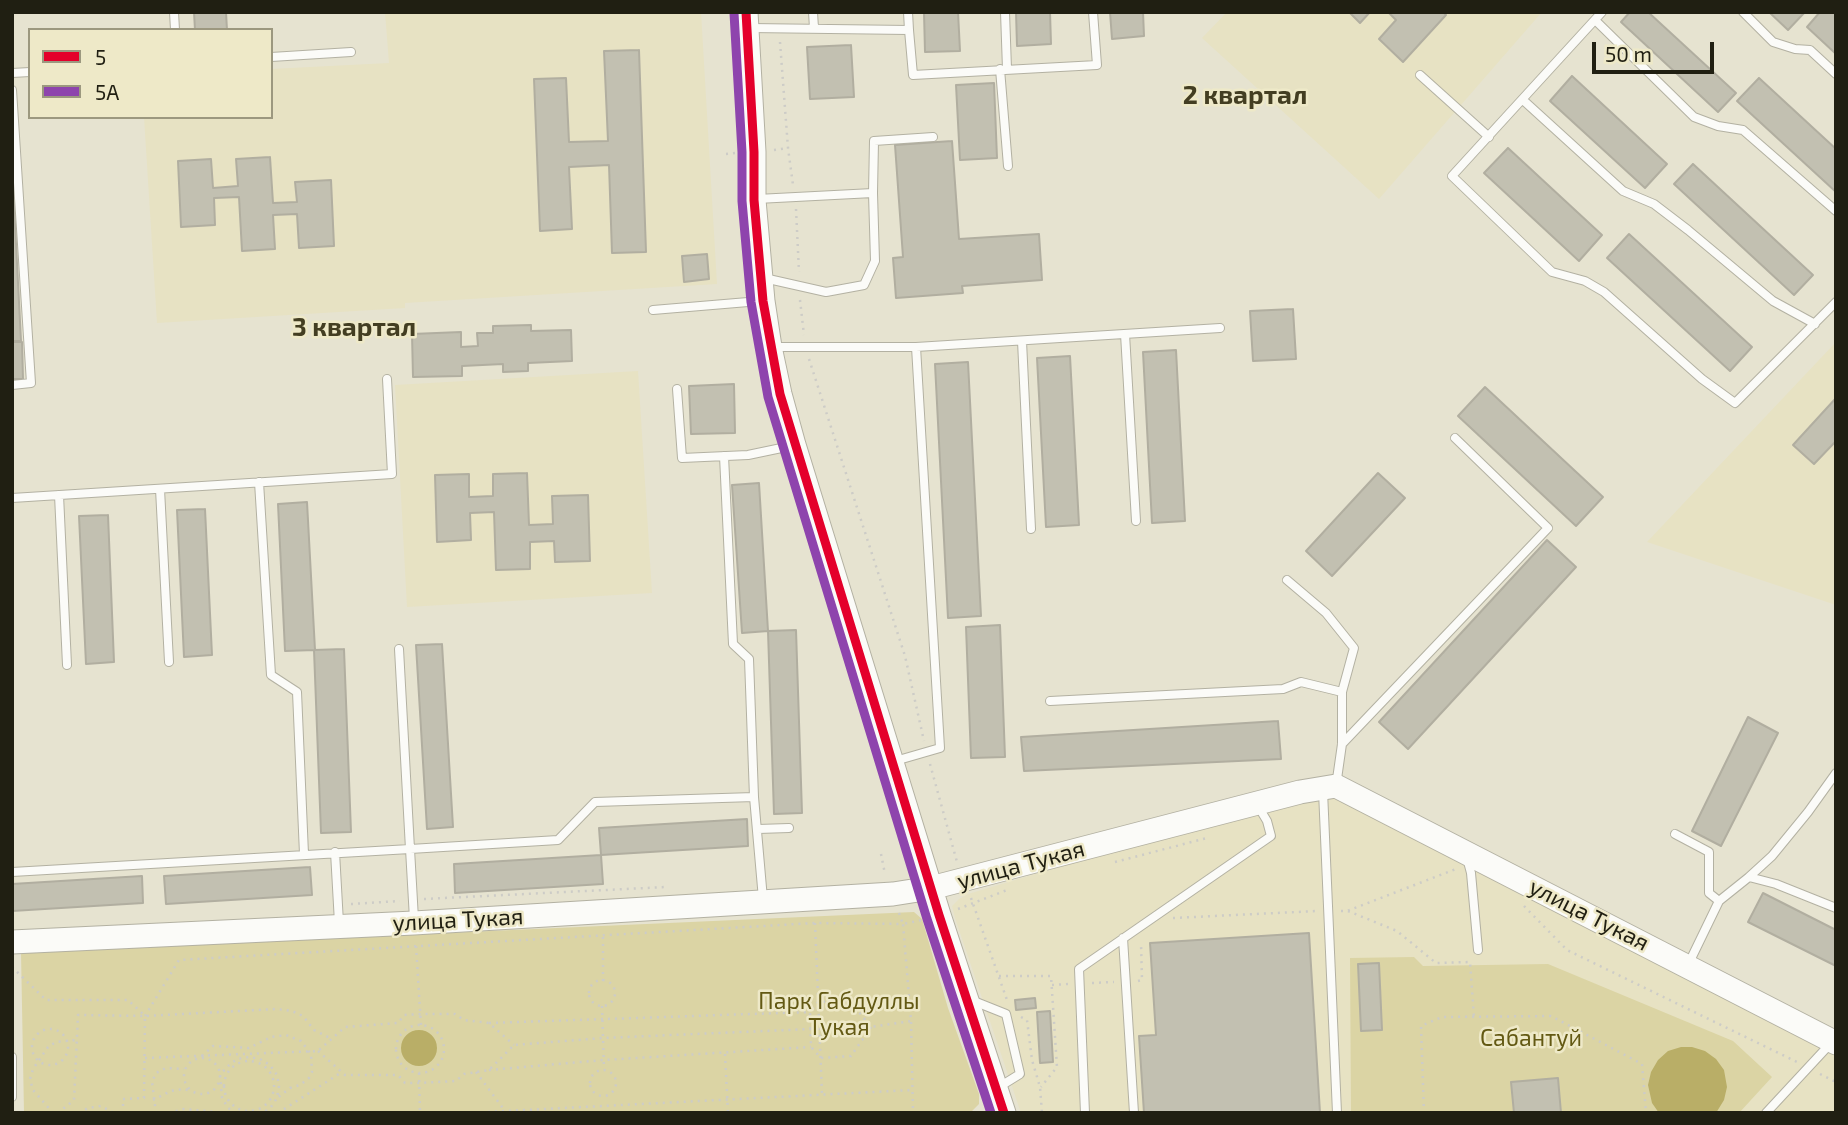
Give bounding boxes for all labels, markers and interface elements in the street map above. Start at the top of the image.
legend [28,28,273,119]
scale bar [1596,28,1718,72]
text: 50 m [1605,41,1652,66]
text: 5 [95,44,106,69]
text: 5А [95,79,119,104]
district label: 2 квартал [1183,79,1307,111]
district label: 3 квартал [292,311,416,343]
street label: улица Тукая [954,835,1088,895]
street label: улица Тукая [1524,873,1654,957]
street label: улица Тукая [392,903,524,937]
park label: Парк Габдуллы Тукая [758,987,920,1041]
park label: Сабантуй [1480,1024,1582,1052]

